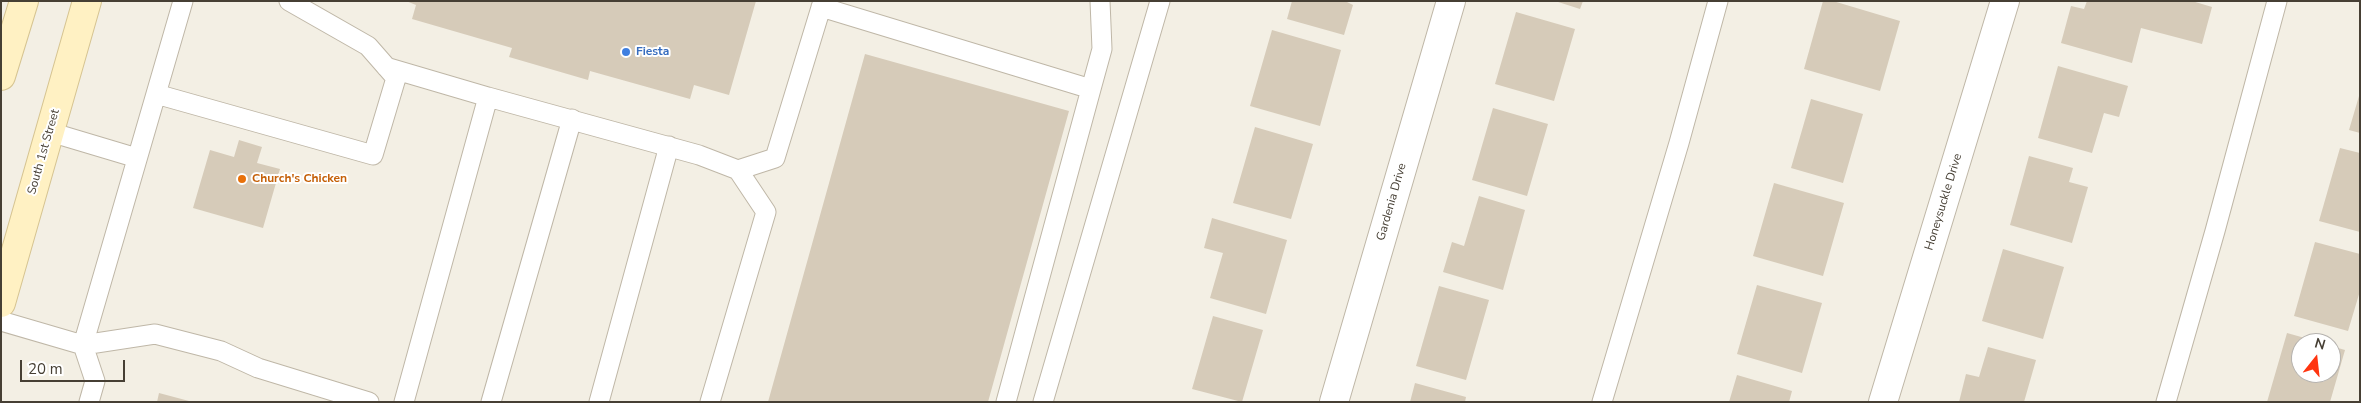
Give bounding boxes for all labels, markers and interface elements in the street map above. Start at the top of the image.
place label: Fiesta [636,45,669,59]
marker: Fiesta [620,46,632,58]
street label: South 1st Street [25,108,63,196]
street label: Honeysuckle Drive [1922,152,1966,252]
street label: Gardenia Drive [1374,161,1410,243]
place label: Church's Chicken [252,172,347,186]
marker: Church's Chicken [236,173,248,185]
north arrow [2291,333,2341,383]
text: N [2312,333,2328,355]
scale bar [22,350,128,382]
text: 20 m [28,359,63,379]

